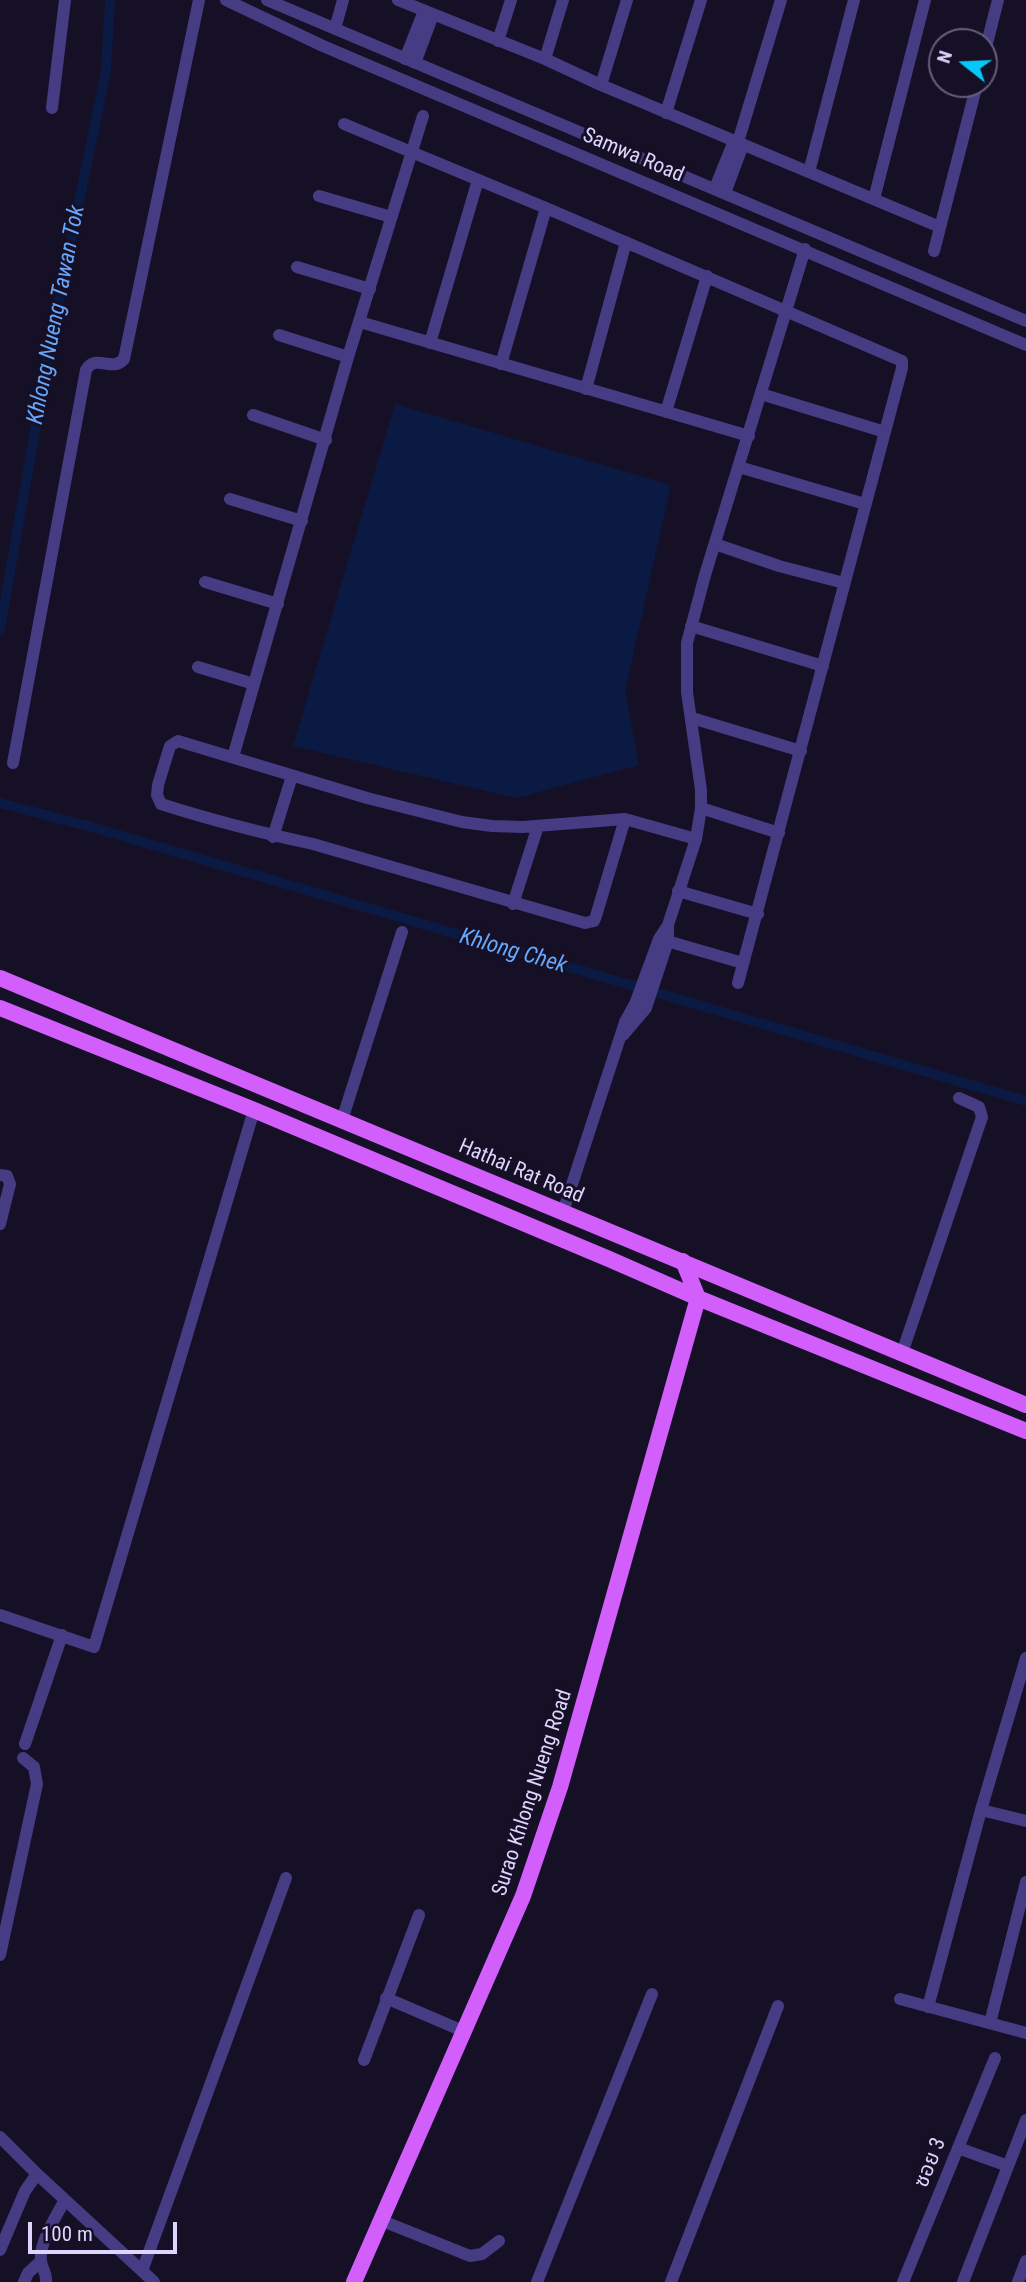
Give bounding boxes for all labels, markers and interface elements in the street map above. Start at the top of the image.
north arrow [928,28,998,98]
text: N [932,48,957,66]
street label: Samwa Road [579,123,687,189]
water label: Khlong Nueng Tawan Tok [22,203,92,427]
water label: Khlong Chek [456,924,570,980]
street label: Hathai Rat Road [455,1134,587,1210]
street label: Surao Khlong Nueng Road [488,1687,578,1899]
street label: ซอย 3 [910,2134,952,2192]
scale bar [32,2208,180,2252]
text: 100 m [41,2222,93,2246]

